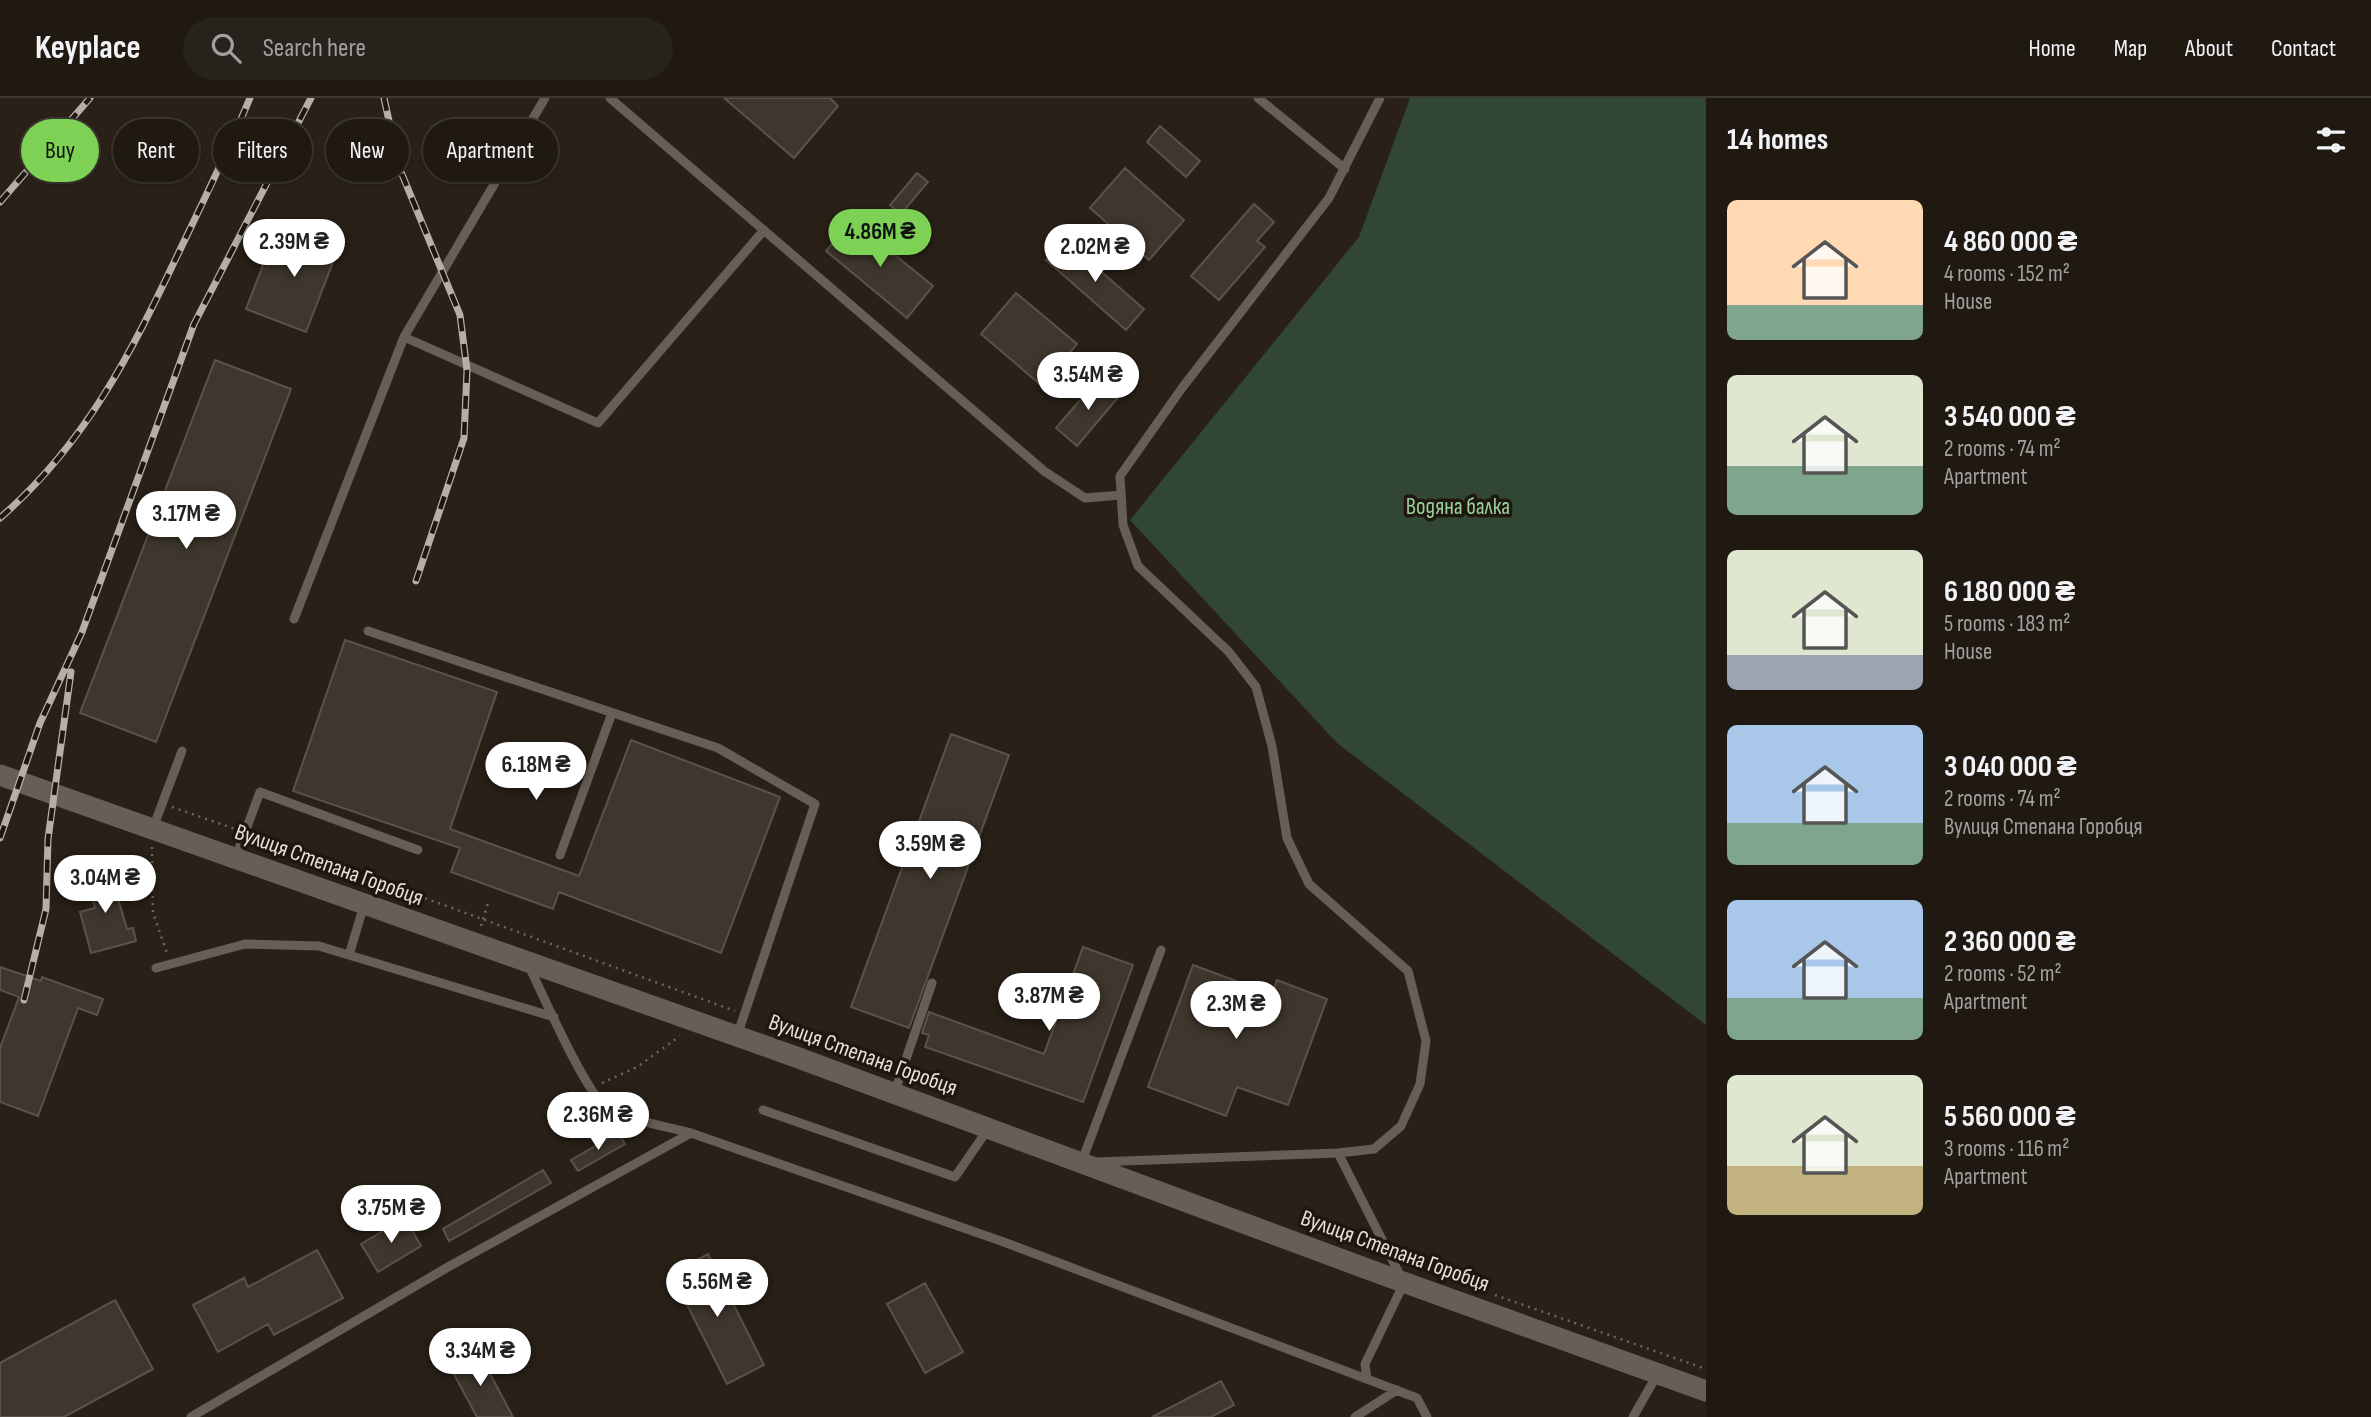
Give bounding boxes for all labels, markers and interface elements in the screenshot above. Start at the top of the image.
search box [183,17,673,80]
text: Keyplace [35,28,141,68]
icon: search [207,29,245,67]
text: Search here [263,33,366,64]
text: Home [2028,34,2076,63]
text: Map [2114,34,2147,63]
text: About [2185,34,2233,63]
text: Contact [2271,34,2336,63]
chip: Buy [21,119,99,182]
chip: Rent [113,119,199,182]
chip: Filters [213,119,312,182]
chip: New [326,119,409,182]
chip: Apartment [423,119,558,182]
icon: filters [2312,121,2350,159]
text: 14 homes [1727,122,1828,158]
pin: 4.86M ₴ [815,209,945,269]
text: 4.86M ₴ [844,218,916,246]
pin: 2.39M ₴ [229,220,359,279]
text: 4 860 000 ₴ [1944,224,2077,260]
pin: 2.02M ₴ [1030,225,1160,284]
text: 2.39M ₴ [259,228,329,256]
icon: home [1783,228,1867,312]
text: 2.02M ₴ [1060,233,1130,261]
text: 4 rooms · 152 m² [1944,260,2070,288]
text: House [1944,288,1992,316]
pin: 3.54M ₴ [1023,352,1153,412]
text: 3.54M ₴ [1053,361,1123,389]
text: 3 540 000 ₴ [1944,399,2076,435]
icon: home [1783,403,1867,487]
text: 2 rooms · 74 m² [1944,435,2061,463]
text: Apartment [1944,463,2028,491]
pin: 3.17M ₴ [121,491,251,551]
park label: Водяна балка [1406,493,1510,521]
text: 3.17M ₴ [152,500,220,528]
text: 6 180 000 ₴ [1944,574,2075,610]
icon: home [1783,578,1867,662]
text: 5 rooms · 183 m² [1944,610,2070,638]
text: House [1944,638,1992,666]
pin: 6.18M ₴ [471,742,601,802]
text: 3 040 000 ₴ [1944,749,2077,785]
text: 6.18M ₴ [501,751,571,779]
icon: home [1783,753,1867,837]
text: 2 rooms · 74 m² [1944,785,2061,813]
text: Вулиця Степана Горобця [1944,813,2142,841]
street label: Вулиця Степана Горобця [231,818,427,912]
pin: 3.59M ₴ [865,822,995,881]
text: 3.59M ₴ [895,830,965,858]
pin: 3.04M ₴ [40,856,170,915]
text: 3.04M ₴ [70,864,140,892]
text: 2 360 000 ₴ [1944,924,2076,960]
icon: home [1783,928,1867,1012]
text: 2 rooms · 52 m² [1944,960,2062,988]
pin: 3.87M ₴ [984,974,1114,1033]
text: 3.87M ₴ [1014,982,1084,1010]
pin: 2.3M ₴ [1179,982,1293,1041]
text: Apartment [1944,988,2028,1016]
text: 2.3M ₴ [1206,990,1266,1018]
street label: Вулиця Степана Горобця [765,1008,961,1102]
pin: 2.36M ₴ [533,1093,663,1152]
text: 5 560 000 ₴ [1944,1099,2076,1135]
text: 2.36M ₴ [563,1101,633,1129]
icon: home [1783,1103,1867,1187]
text: 3 rooms · 116 m² [1944,1135,2069,1163]
text: Apartment [1944,1163,2028,1191]
pin: 3.75M ₴ [326,1186,456,1245]
text: 3.75M ₴ [357,1194,425,1222]
street label: Вулиця Степана Горобця [1297,1204,1493,1298]
pin: 5.56M ₴ [652,1260,782,1319]
text: 5.56M ₴ [682,1268,752,1296]
pin: 3.34M ₴ [415,1328,545,1388]
text: 3.34M ₴ [445,1337,515,1365]

